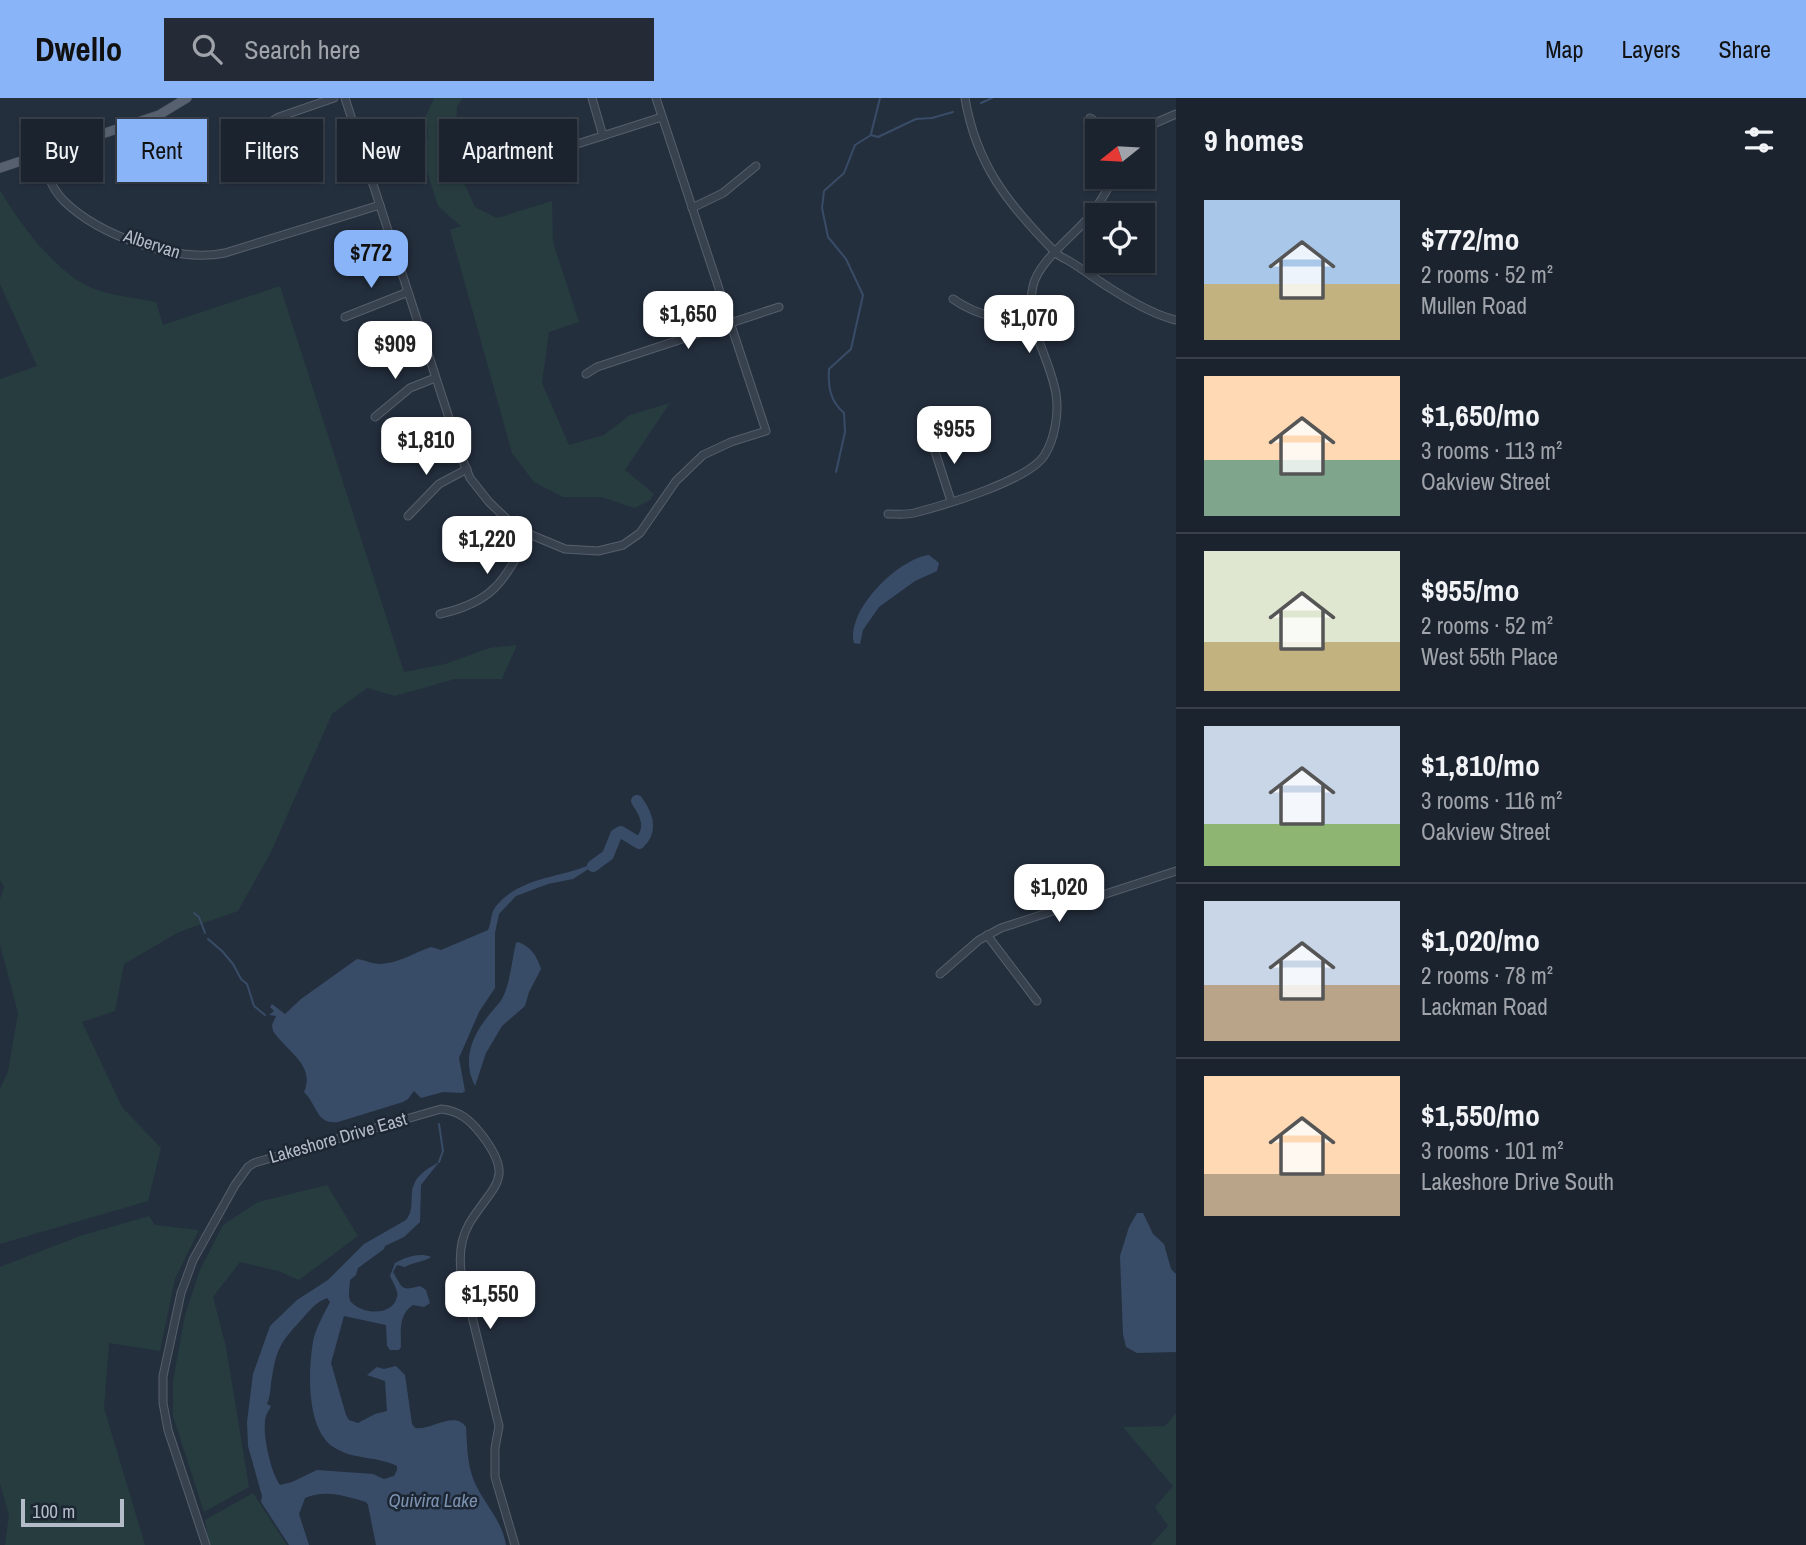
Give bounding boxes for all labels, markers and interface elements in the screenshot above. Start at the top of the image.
search box [164,18,654,81]
text: Dwello [35,27,122,71]
icon: search [188,30,226,68]
text: Search here [244,32,360,67]
text: Map [1545,33,1583,65]
text: Layers [1621,33,1680,65]
text: Share [1718,33,1771,65]
chip: Buy [21,119,103,182]
chip: Rent [117,119,207,182]
chip: Filters [221,119,323,182]
chip: New [337,119,425,182]
chip: Apartment [439,119,577,182]
north arrow [1085,119,1155,189]
map controls [1085,119,1155,273]
text: 9 homes [1204,120,1304,160]
icon: filters [1740,121,1778,159]
button: locate [1085,203,1155,273]
text: $772/mo [1421,219,1519,259]
street label: Albervan [120,222,184,264]
icon: home [1260,228,1344,312]
pin: $772 [330,230,412,290]
text: $772 [350,237,392,268]
text: 2 rooms · 52 m² [1421,259,1553,290]
text: Mullen Road [1421,290,1527,321]
pin: $1,650 [631,292,745,351]
pin: $1,070 [972,296,1086,355]
text: $1,650 [659,298,717,329]
text: $1,070 [1000,302,1058,333]
pin: $909 [354,322,436,381]
text: $909 [374,328,416,359]
text: $1,650/mo [1421,395,1540,435]
icon: home [1260,404,1344,488]
pin: $955 [913,406,995,466]
text: $955 [933,413,975,444]
pin: $1,810 [369,418,483,477]
text: $1,810 [397,424,455,455]
text: 3 rooms · 113 m² [1421,435,1562,466]
text: Oakview Street [1421,466,1550,497]
pin: $1,220 [430,517,544,576]
text: $1,220 [458,523,516,554]
text: $955/mo [1421,570,1519,610]
icon: home [1260,579,1344,663]
text: 2 rooms · 52 m² [1421,610,1553,641]
text: West 55th Place [1421,641,1558,672]
text: $1,810/mo [1421,745,1540,785]
icon: home [1260,754,1344,838]
text: 3 rooms · 116 m² [1421,785,1562,816]
text: Oakview Street [1421,816,1550,847]
pin: $1,020 [1002,864,1116,924]
text: $1,020 [1030,871,1088,902]
text: $1,020/mo [1421,920,1540,960]
icon: home [1260,929,1344,1013]
text: 2 rooms · 78 m² [1421,960,1553,991]
text: Lackman Road [1421,991,1548,1022]
text: $1,550/mo [1421,1095,1540,1135]
icon: home [1260,1104,1344,1188]
street label: Lakeshore Drive East [266,1106,410,1169]
text: 3 rooms · 101 m² [1421,1135,1564,1166]
text: Lakeshore Drive South [1421,1166,1614,1197]
pin: $1,550 [433,1272,547,1331]
text: $1,550 [461,1278,519,1309]
water label: Quivira Lake [388,1487,478,1513]
scale bar [21,1496,124,1528]
text: 100 m [32,1498,75,1524]

